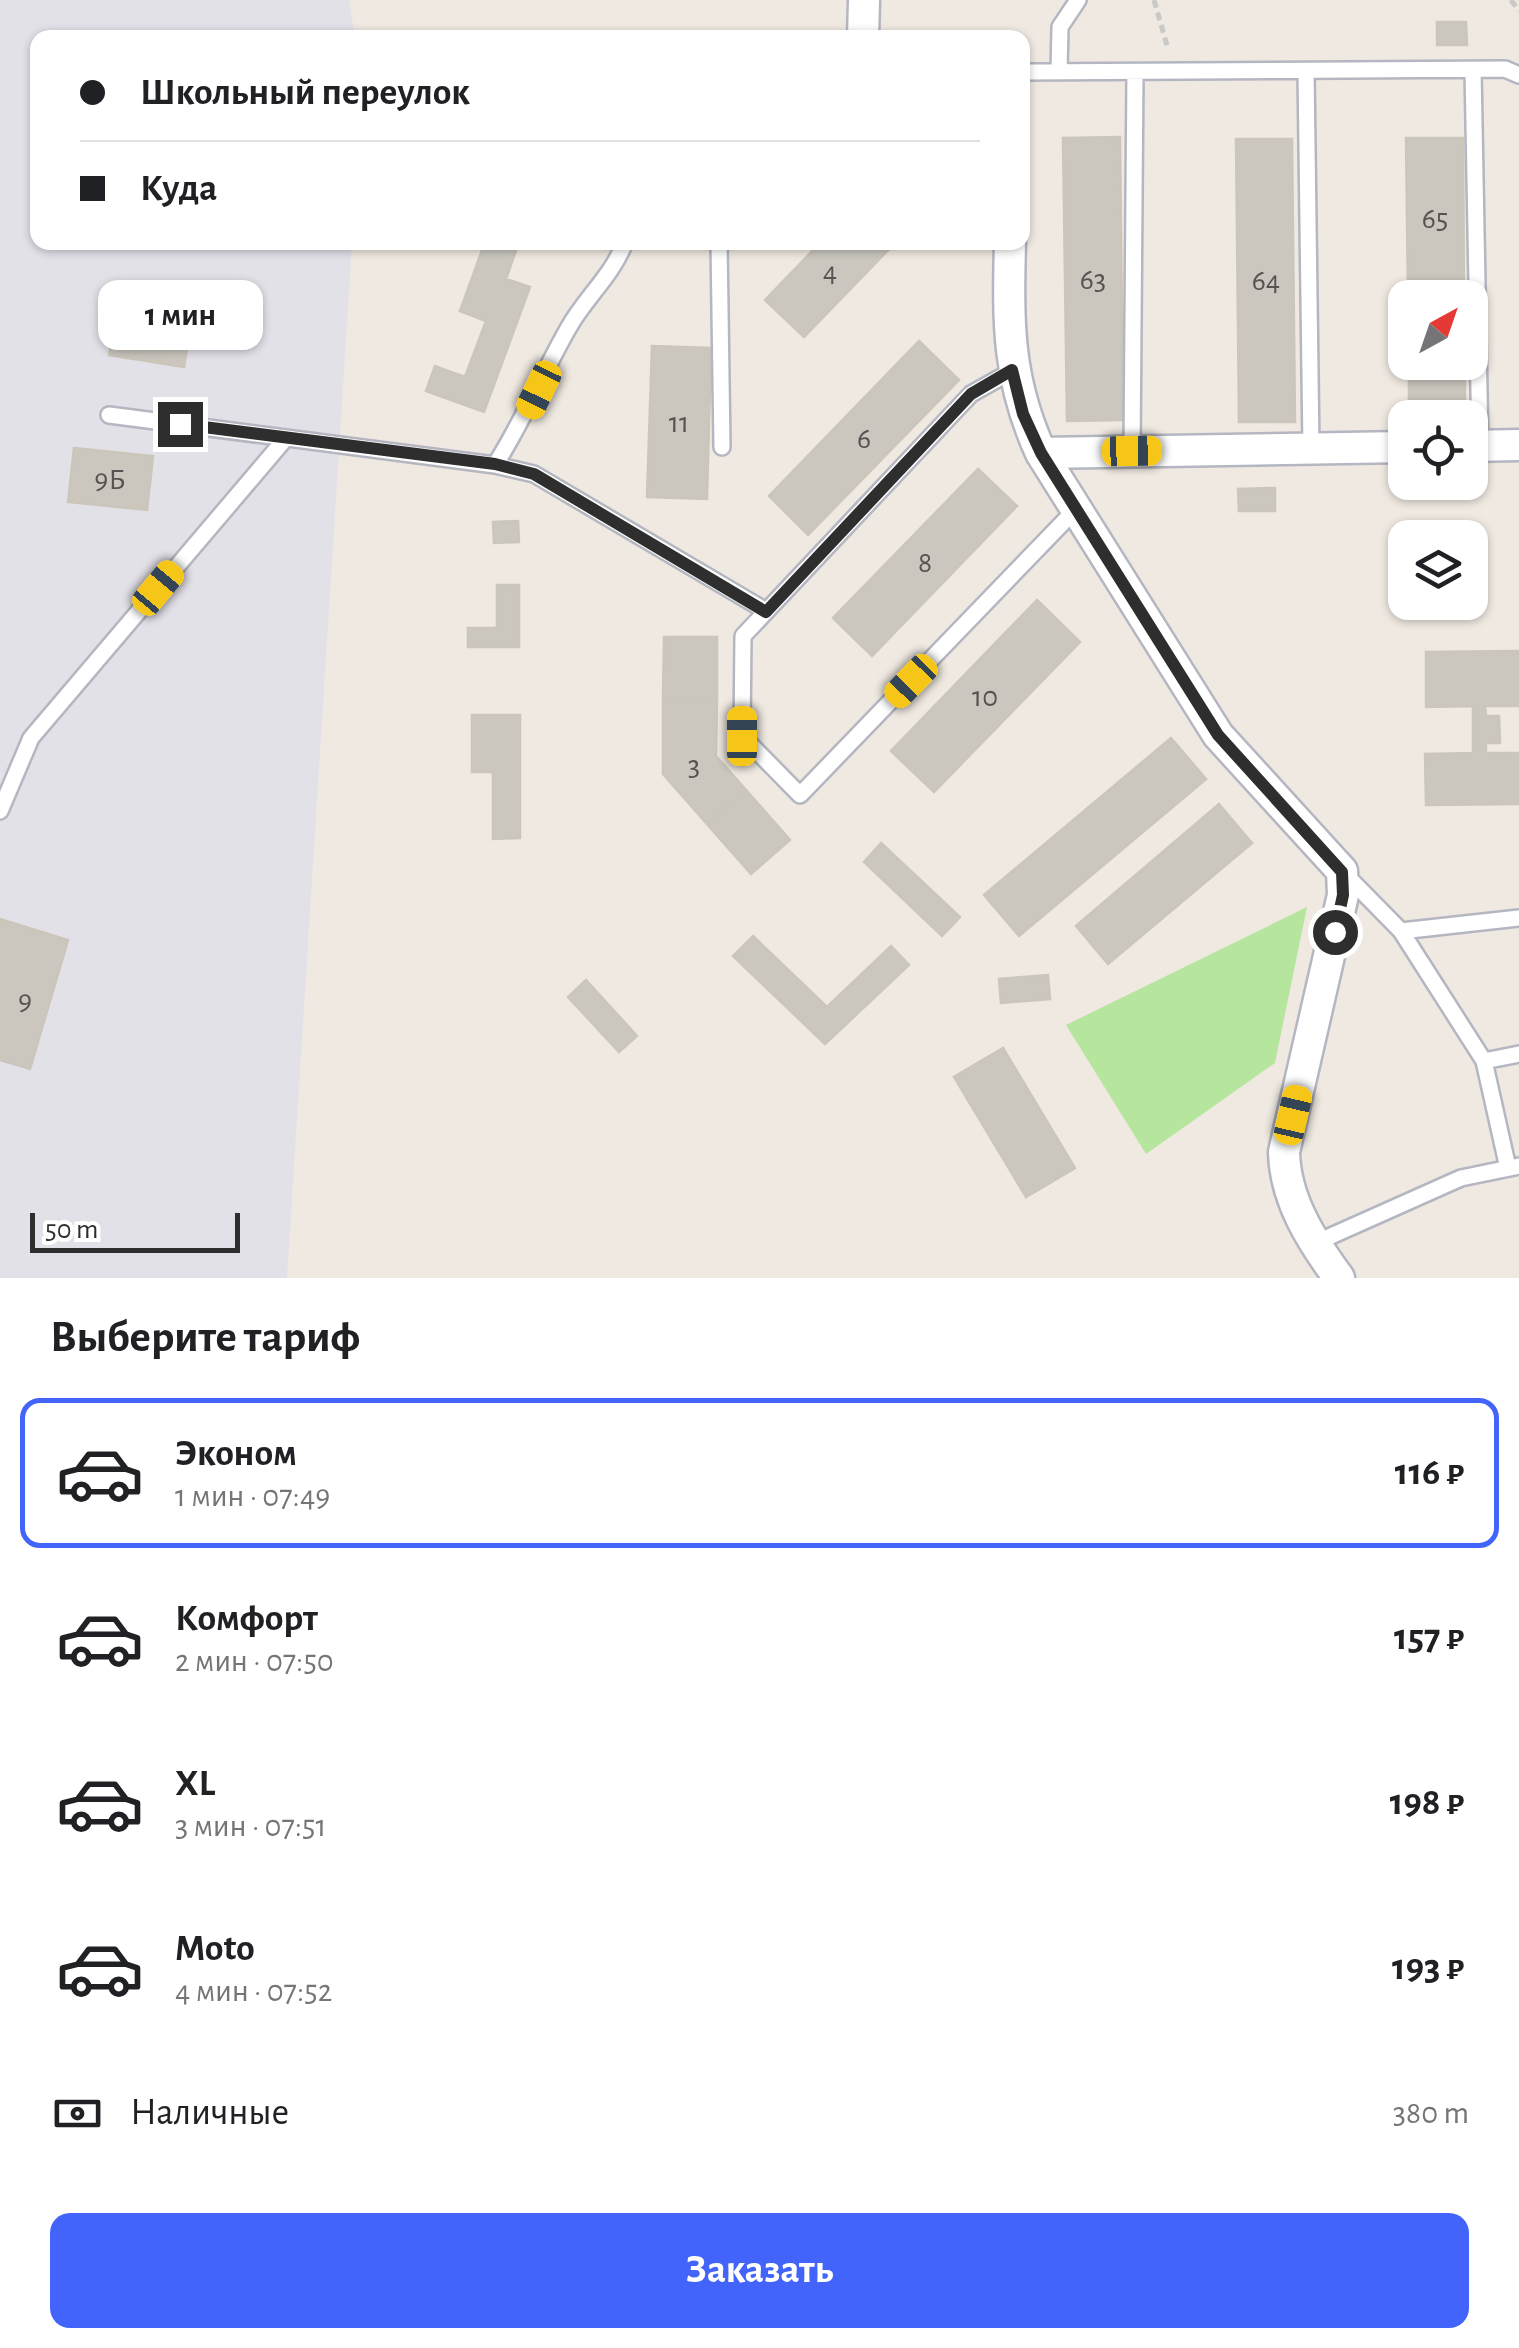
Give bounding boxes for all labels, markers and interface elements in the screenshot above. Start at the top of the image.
text: Школьный переулок [140,74,470,112]
text: Куда [140,170,217,208]
house number: 65 [1422,204,1448,234]
house number: 4 [823,257,837,287]
house number: 63 [1080,265,1106,295]
house number: 64 [1252,266,1280,296]
callout: 1 мин [98,279,262,349]
north arrow [1388,280,1488,380]
map controls [1388,280,1488,620]
text: 1 мин [145,299,216,331]
car [512,356,566,424]
button: locate [1388,400,1488,500]
route end [158,402,203,447]
house number: 11 [669,408,689,438]
house number: 6 [857,424,871,454]
car [1102,435,1162,467]
house number: 9Б [94,465,126,495]
button: layers [1388,520,1488,620]
house number: 8 [918,548,932,578]
car [127,555,189,621]
car [879,649,943,713]
house number: 10 [972,682,998,712]
car [727,706,757,766]
house number: 3 [688,751,700,781]
route start [1313,910,1358,955]
house number: 9 [18,986,32,1016]
car [1272,1082,1314,1148]
scale bar [30,1208,240,1252]
text: 50 m [45,1216,99,1244]
text: Выберите тариф [50,1315,360,1360]
icon: car [55,1428,145,1518]
text: Эконом [175,1435,297,1473]
text: 116 ₽ [1395,1454,1464,1492]
text: 1 мин · 07:49 [175,1480,330,1512]
icon: car [55,1593,145,1683]
text: Комфорт [175,1600,318,1638]
text: 157 ₽ [1394,1619,1464,1657]
text: 2 мин · 07:50 [175,1645,334,1677]
icon: car [55,1758,145,1848]
text: XL [175,1765,215,1803]
text: 198 ₽ [1390,1784,1464,1822]
text: 3 мин · 07:51 [175,1810,326,1842]
icon: car [55,1923,145,2013]
text: Moto [175,1930,255,1968]
text: 193 ₽ [1392,1949,1464,1987]
text: 4 мин · 07:52 [175,1975,332,2007]
icon: cash [50,2086,105,2141]
text: Наличные [130,2094,289,2132]
text: 380 m [1393,2097,1469,2129]
button: Заказать [50,2213,1469,2328]

